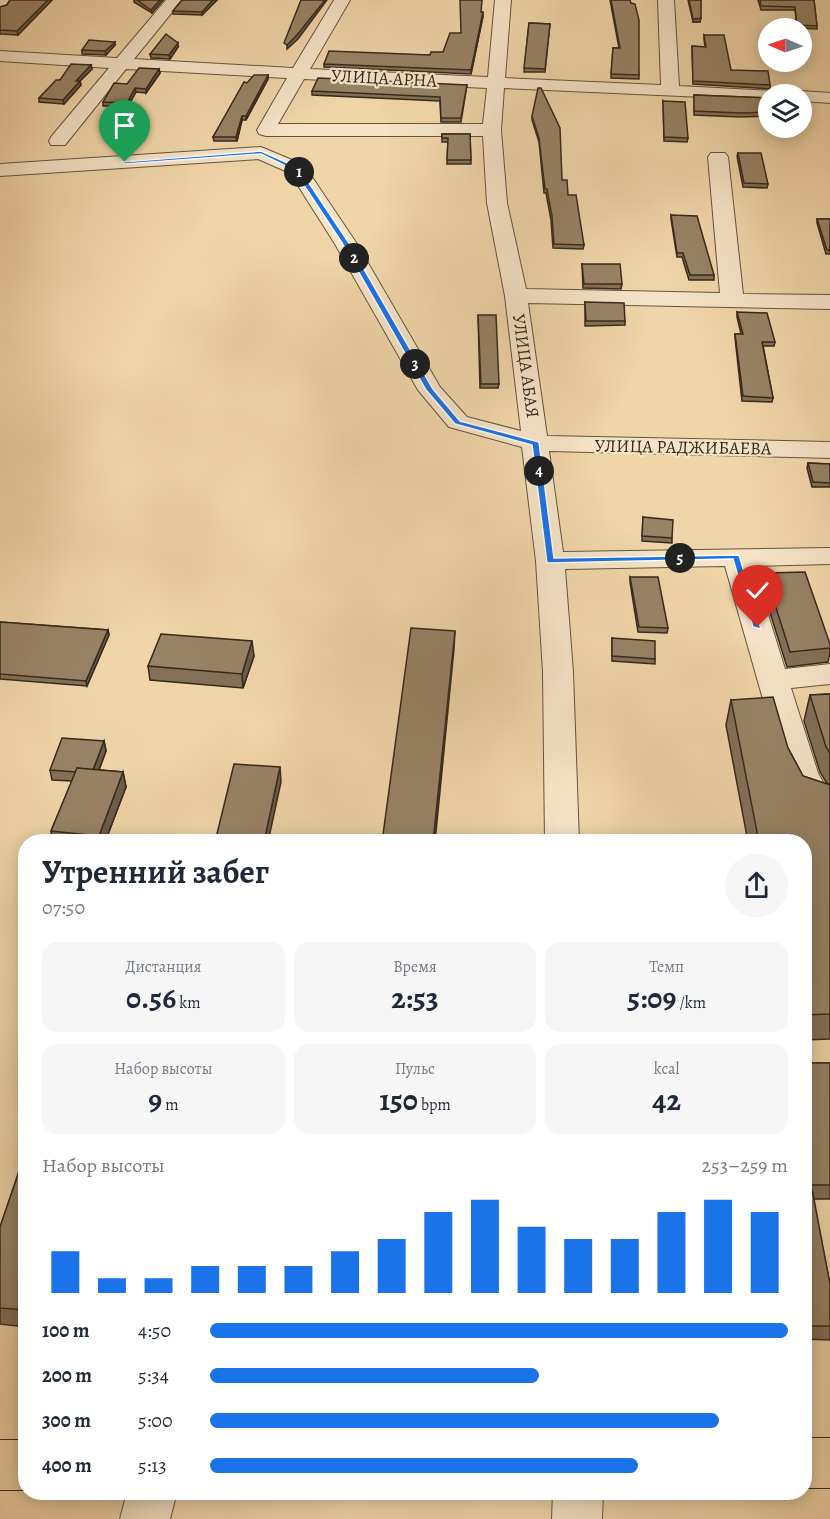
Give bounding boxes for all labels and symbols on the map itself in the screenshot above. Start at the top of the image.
north arrow [758,18,812,72]
street label: УЛИЦА АРНА [330,63,438,93]
pin [99,100,150,162]
pin: 1 [284,157,314,187]
pin: 2 [339,243,369,273]
street label: УЛИЦА АБАЯ [507,313,545,419]
pin: 3 [400,349,430,379]
street label: УЛИЦА РАДЖИБАЕВА [594,433,772,461]
pin: 4 [524,456,554,486]
pin: 5 [665,543,695,573]
pin [732,565,783,627]

